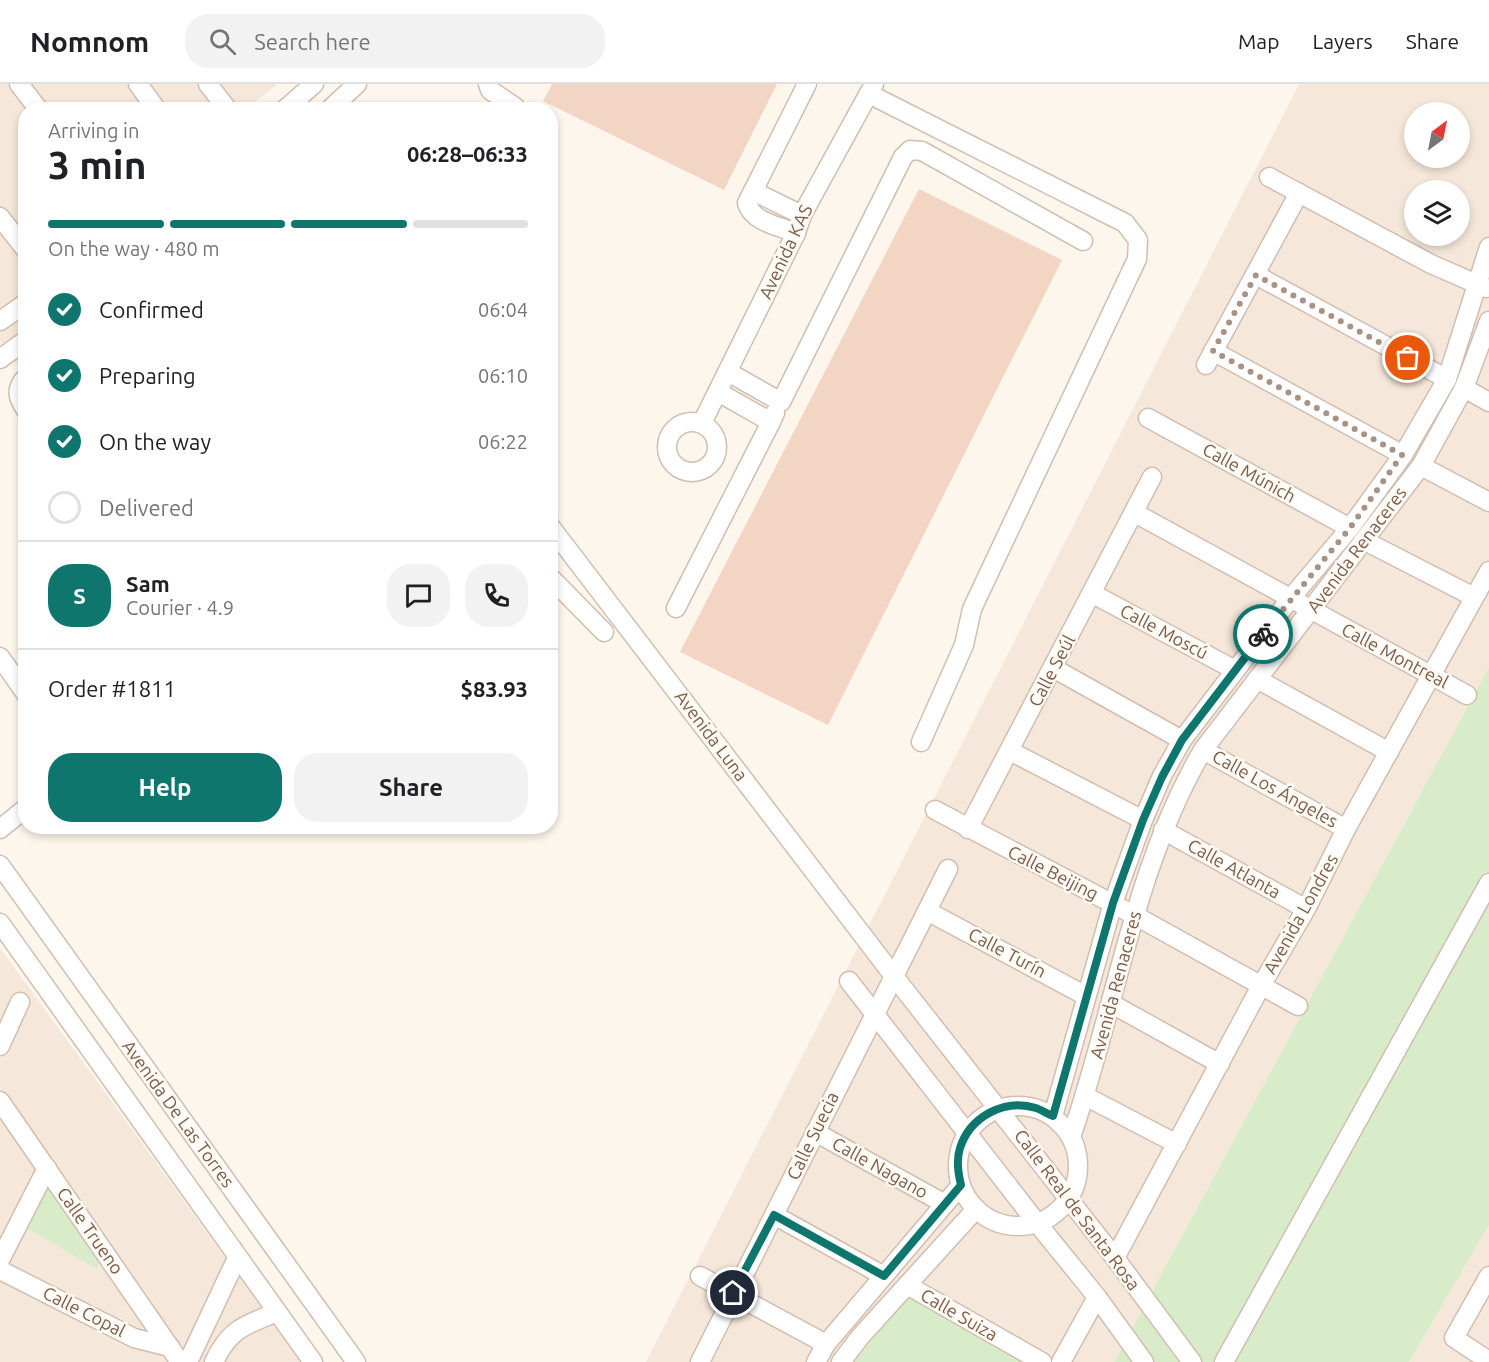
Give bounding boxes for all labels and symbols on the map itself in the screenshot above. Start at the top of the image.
north arrow [1404,102,1470,168]
street label: Avenida KAS [755,201,816,302]
pin [1382,332,1433,383]
street label: Calle Múnich [1200,438,1299,506]
street label: Avenida Renaceres [1302,482,1410,616]
street label: Calle Moscú [1117,600,1212,663]
courier [1233,604,1293,664]
street label: Calle Montreal [1339,619,1453,692]
street label: Calle Seúl [1024,631,1078,710]
street label: Avenida Luna [671,686,752,784]
street label: Calle Los Ángeles [1209,745,1342,831]
street label: Calle Atlanta [1185,834,1284,902]
street label: Calle Beijing [1005,841,1102,903]
street label: Avenida Londres [1259,850,1341,977]
street label: Avenida Renaceres [1086,908,1144,1061]
street label: Calle Turín [965,923,1050,981]
street label: Avenida De Las Torres [119,1036,239,1191]
street label: Calle Suecia [782,1088,842,1183]
street label: Calle Real de Santa Rosa [1011,1125,1145,1294]
street label: Calle Nagano [829,1133,932,1202]
street label: Calle Trueno [54,1183,128,1278]
pin [707,1267,758,1318]
street label: Calle Copal [40,1282,129,1341]
street label: Calle Suiza [918,1284,1001,1344]

